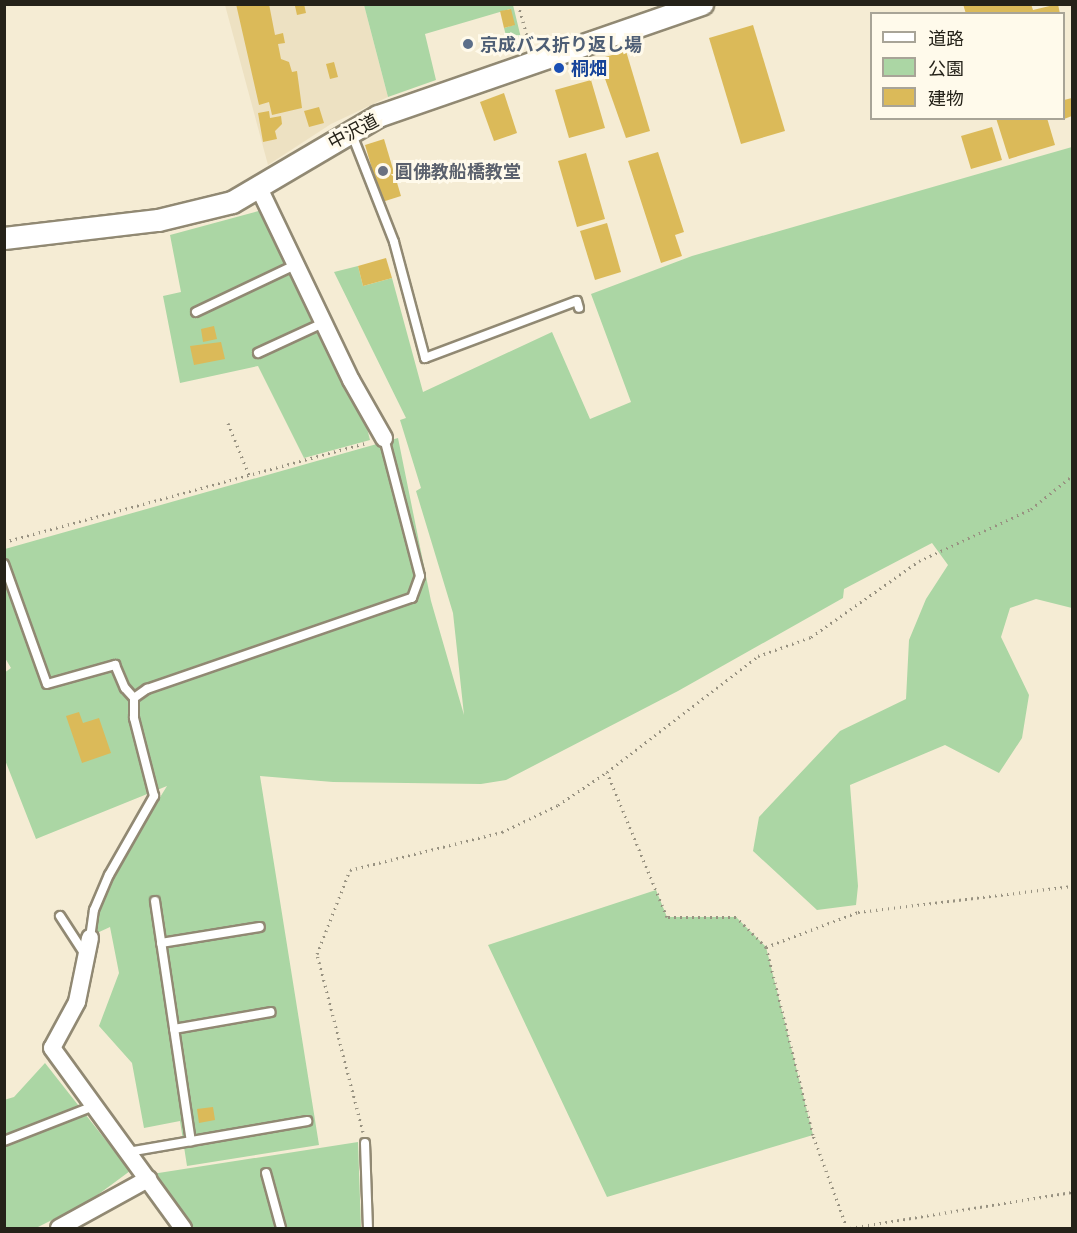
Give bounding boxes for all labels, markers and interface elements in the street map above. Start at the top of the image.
legend [870,12,1065,120]
text: 道路 [928,27,964,49]
place label: 京成バス折り返し場 [480,33,642,55]
marker: 京成バス折り返し場 [461,37,475,51]
place label: 桐畑 [571,57,607,79]
text: 公園 [928,57,964,79]
marker: 桐畑 [552,61,566,75]
text: 建物 [928,87,964,109]
street label: 中沢道 [324,109,382,153]
place label: 圓佛教船橋教堂 [395,160,521,182]
marker: 圓佛教船橋教堂 [376,164,390,178]

